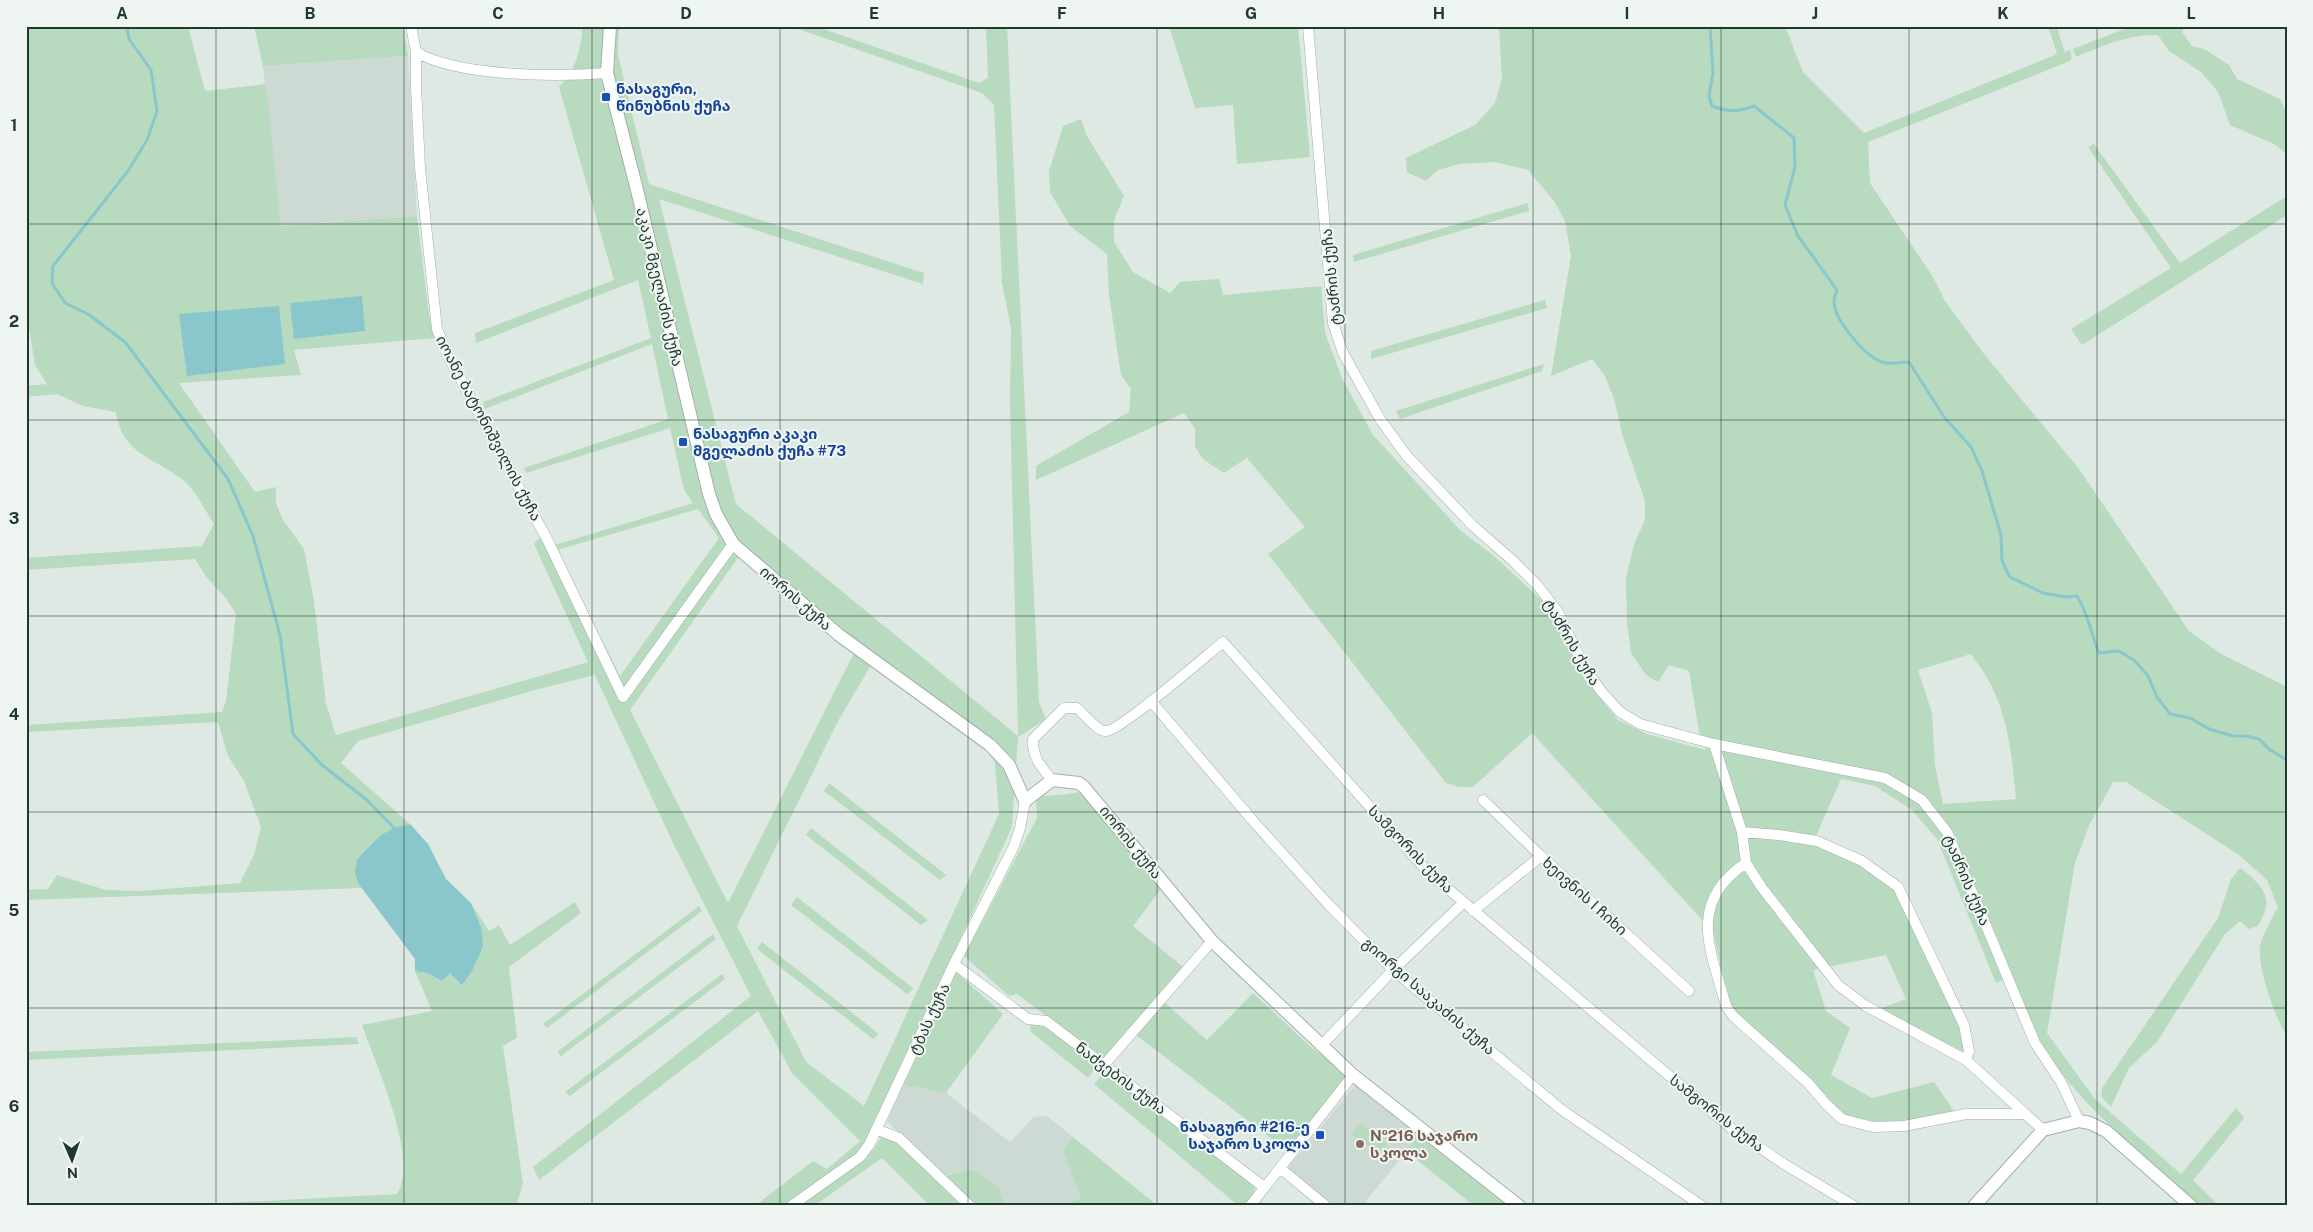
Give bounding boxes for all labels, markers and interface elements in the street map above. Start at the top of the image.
text: A [116,4,128,23]
text: B [305,4,316,23]
text: C [492,4,504,23]
text: D [680,4,692,23]
text: E [869,4,879,23]
text: F [1057,4,1067,23]
text: G [1245,4,1257,23]
text: H [1433,4,1445,23]
text: I [1625,4,1629,23]
text: J [1812,4,1818,23]
text: K [1997,4,2009,23]
text: L [2186,4,2196,23]
place label: ნასაგური, წინუბნის ქუჩა [616,80,731,115]
marker: ნასაგური, წინუბნის ქუჩა [600,91,612,103]
text: 1 [11,116,17,135]
street label: აკაკი მგელაძის ქუჩა [632,206,687,368]
street label: ტაძრის ქუჩა [1317,228,1346,326]
text: 2 [9,312,19,331]
street label: იოანე ბატონიშვილის ქუჩა [432,332,545,524]
place label: ნასაგური აკაკი მგელაძის ქუჩა #73 [693,425,846,460]
marker: ნასაგური აკაკი მგელაძის ქუჩა #73 [677,436,689,448]
text: 3 [9,509,19,528]
street label: იორის ქუჩა [756,562,835,634]
street label: ტაძრის ქუჩა [1539,596,1604,689]
text: 4 [9,705,20,724]
street label: იორის ქუჩა [1096,802,1166,883]
street label: სამგორის ქუჩა [1364,802,1457,897]
street label: ტაძრის ქუჩა [1939,832,1994,928]
street label: ხეივნის I ჩიხი [1538,854,1631,939]
text: 5 [9,901,20,920]
street label: გიორგი სააკაძის ქუჩა [1359,934,1499,1059]
street label: ტბას ქუჩა [905,981,954,1058]
street label: ნაძვების ქუჩა [1072,1038,1170,1118]
street label: სამგორის ქუჩა [1666,1071,1768,1156]
text: 6 [9,1097,19,1116]
place label: ნასაგური #216-ე საჯარო სკოლა [1180,1118,1310,1153]
place label: №216 საჯარო სკოლა [1370,1127,1478,1162]
marker: ნასაგური #216-ე საჯარო სკოლა [1314,1129,1326,1141]
north arrow [48,1134,98,1184]
marker: №216 საჯარო სკოლა [1354,1138,1366,1150]
text: N [67,1165,78,1181]

